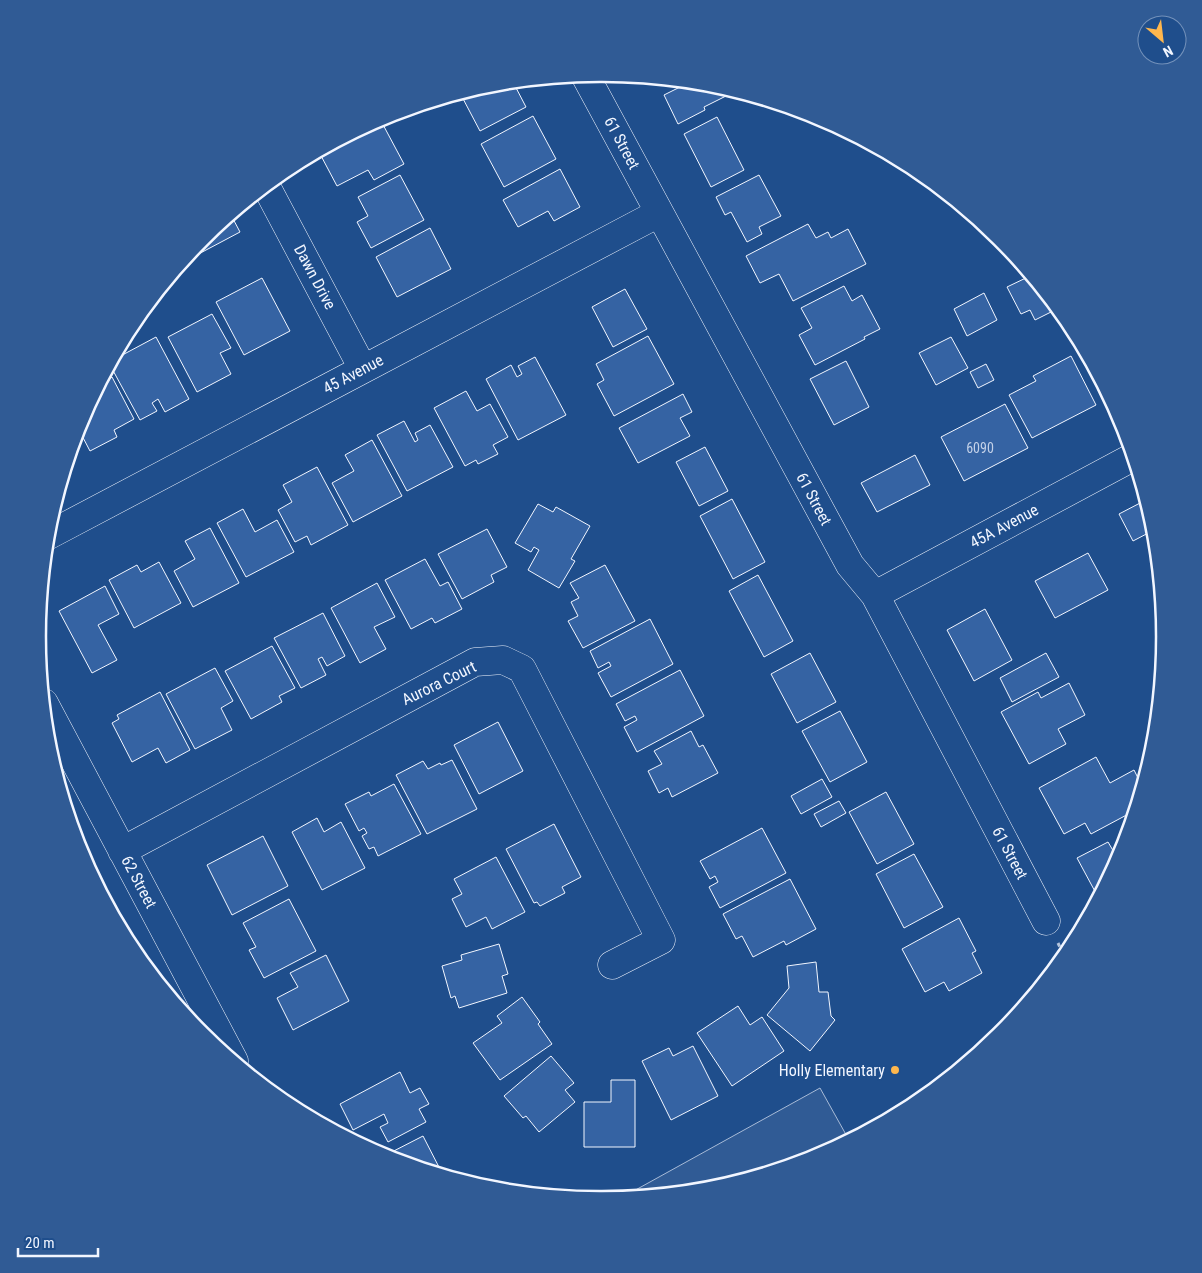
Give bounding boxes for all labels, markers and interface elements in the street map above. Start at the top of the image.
north arrow [1137,15,1187,65]
text: N [1161,42,1176,61]
street label: 61 Street [600,113,644,173]
street label: Dawn Drive [290,241,340,313]
street label: 45 Avenue [320,350,386,398]
house number: 6090 [966,440,994,456]
street label: 61 Street [792,469,836,529]
street label: 45A Avenue [967,500,1041,552]
street label: Aurora Court [399,657,480,709]
street label: 61 Street [988,823,1032,883]
street label: 62 Street [117,852,161,912]
place label: Holly Elementary [779,1061,885,1080]
marker: Holly Elementary [889,1064,901,1076]
scale bar [18,1226,98,1258]
text: 20 m [25,1234,55,1252]

